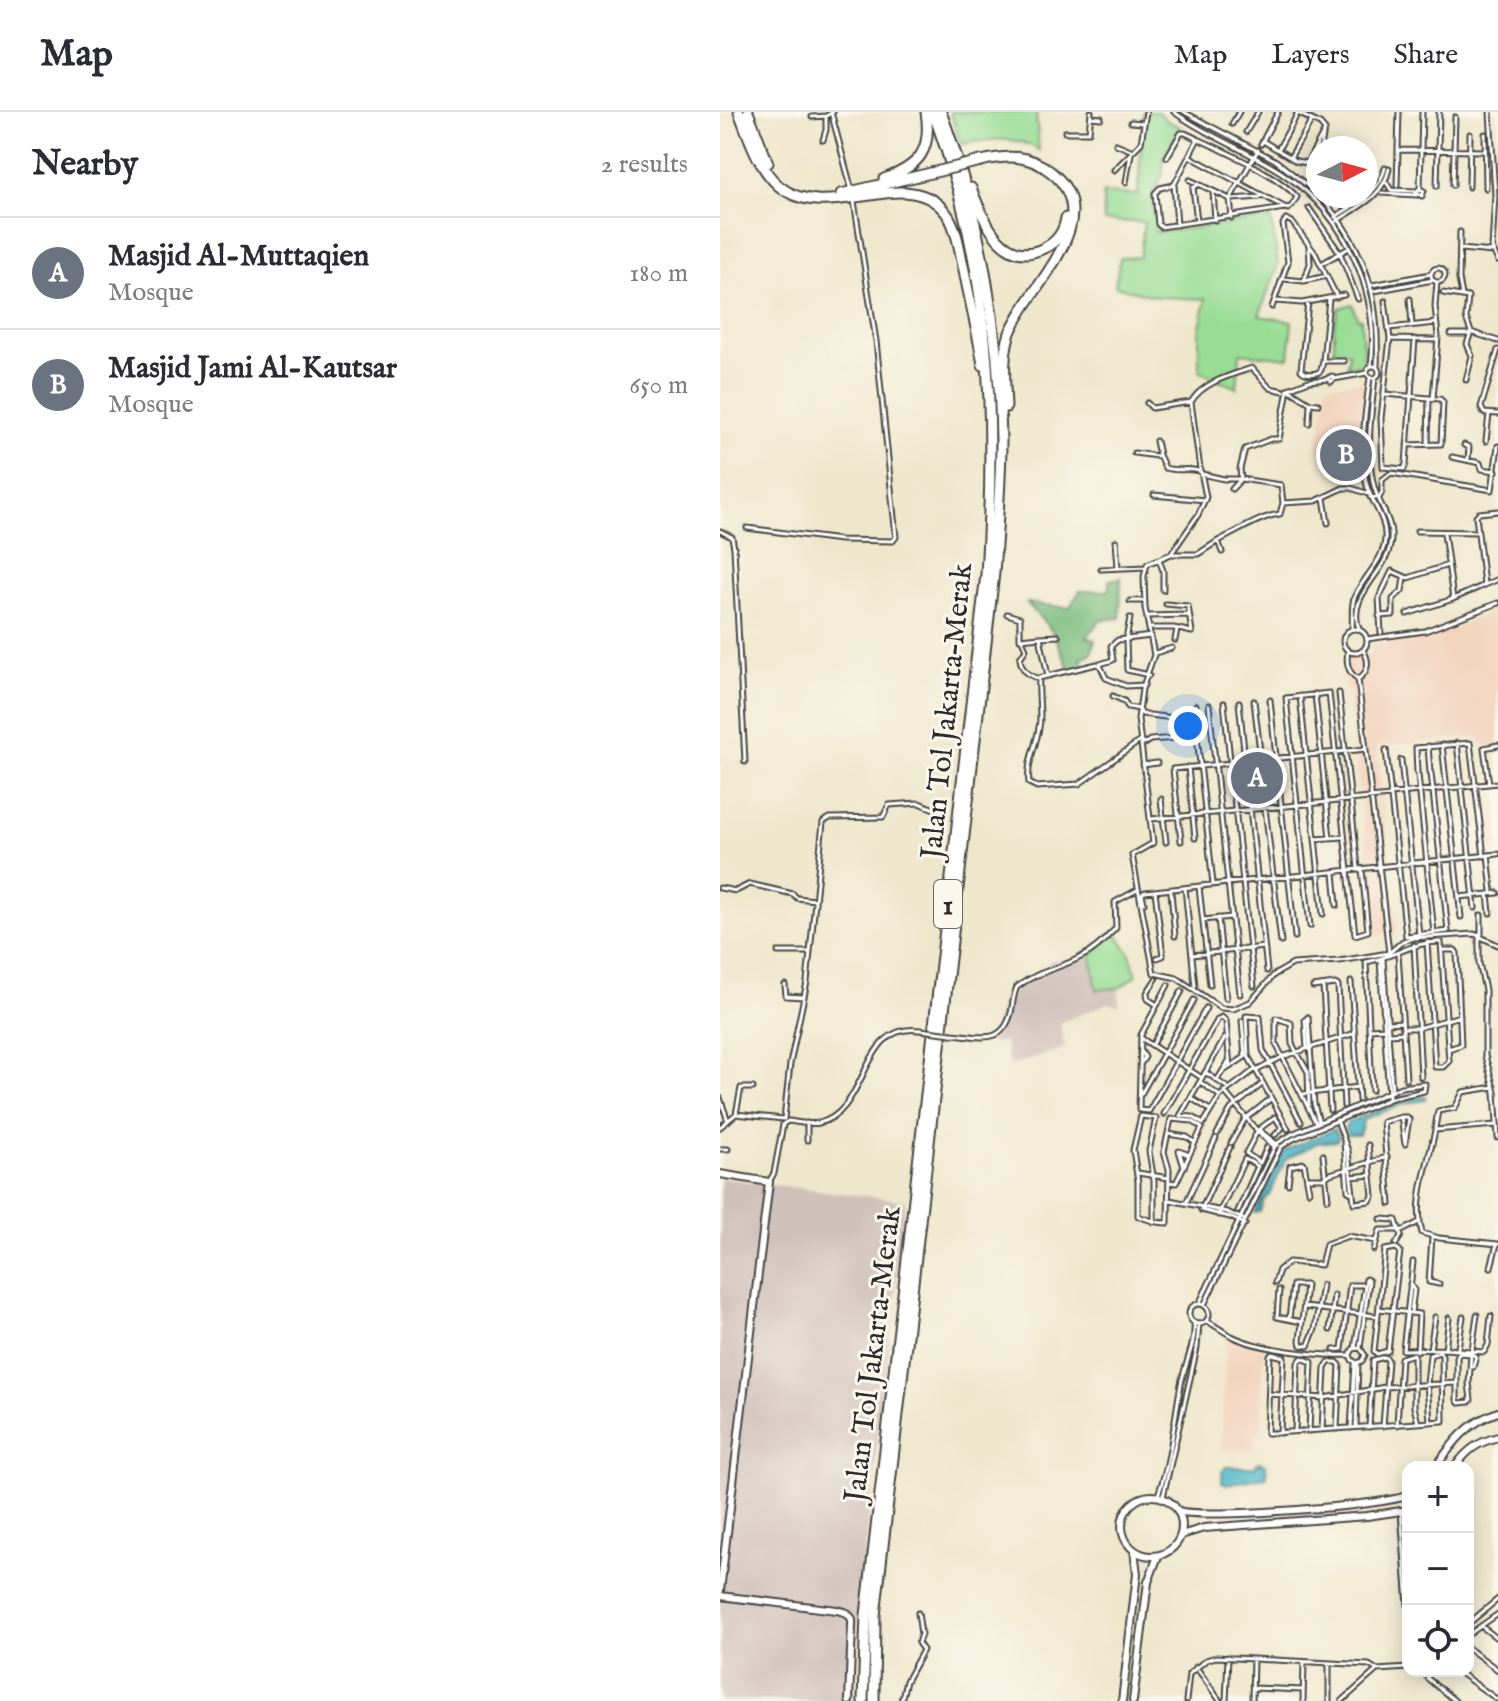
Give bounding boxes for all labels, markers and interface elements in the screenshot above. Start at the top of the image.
text: Map [40,31,113,79]
text: Map [1174,38,1227,73]
text: Layers [1271,38,1350,73]
text: Share [1394,38,1458,73]
north arrow [1306,136,1378,208]
text: Nearby [32,143,138,186]
text: 2 results [601,148,688,181]
text: Masjid Al-Muttaqien [108,238,369,276]
text: A [49,257,67,290]
text: 180 m [630,257,688,290]
text: Mosque [108,276,194,309]
text: Masjid Jami Al-Kautsar [108,350,397,388]
text: B [49,369,67,402]
text: 650 m [629,369,688,402]
text: Mosque [108,388,194,421]
pin: B [1320,425,1372,485]
street label: Jalan Tol Jakarta–Merak [913,560,983,864]
your location [1168,706,1208,746]
pin: A [1231,748,1283,808]
road number: 1 [934,880,962,928]
street label: Jalan Tol Jakarta–Merak [837,1203,911,1507]
map controls [1402,1461,1474,1677]
button: + [1402,1461,1474,1533]
button: − [1402,1533,1474,1605]
button: locate [1402,1605,1474,1677]

